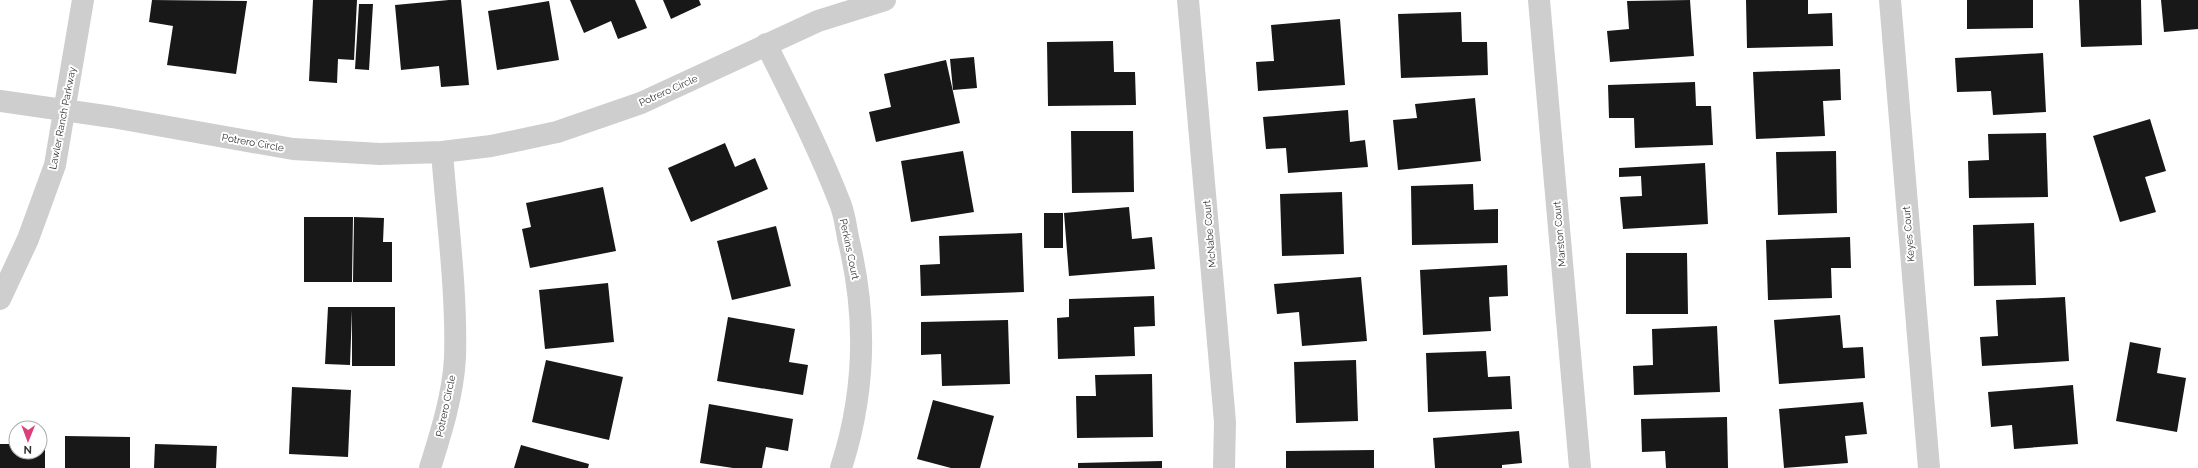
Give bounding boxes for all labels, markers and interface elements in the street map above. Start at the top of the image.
street label: Lawler Ranch Parkway [47,65,78,170]
street label: Potrero Circle [637,73,699,108]
street label: Potrero Circle [221,132,285,153]
street label: McNabe Court [1201,199,1218,268]
street label: Marston Court [1551,200,1568,267]
street label: Keyes Court [1901,205,1916,262]
street label: Perkins Court [838,218,861,281]
street label: Potrero Circle [434,374,457,438]
north arrow [8,420,48,460]
text: N [24,443,32,456]

